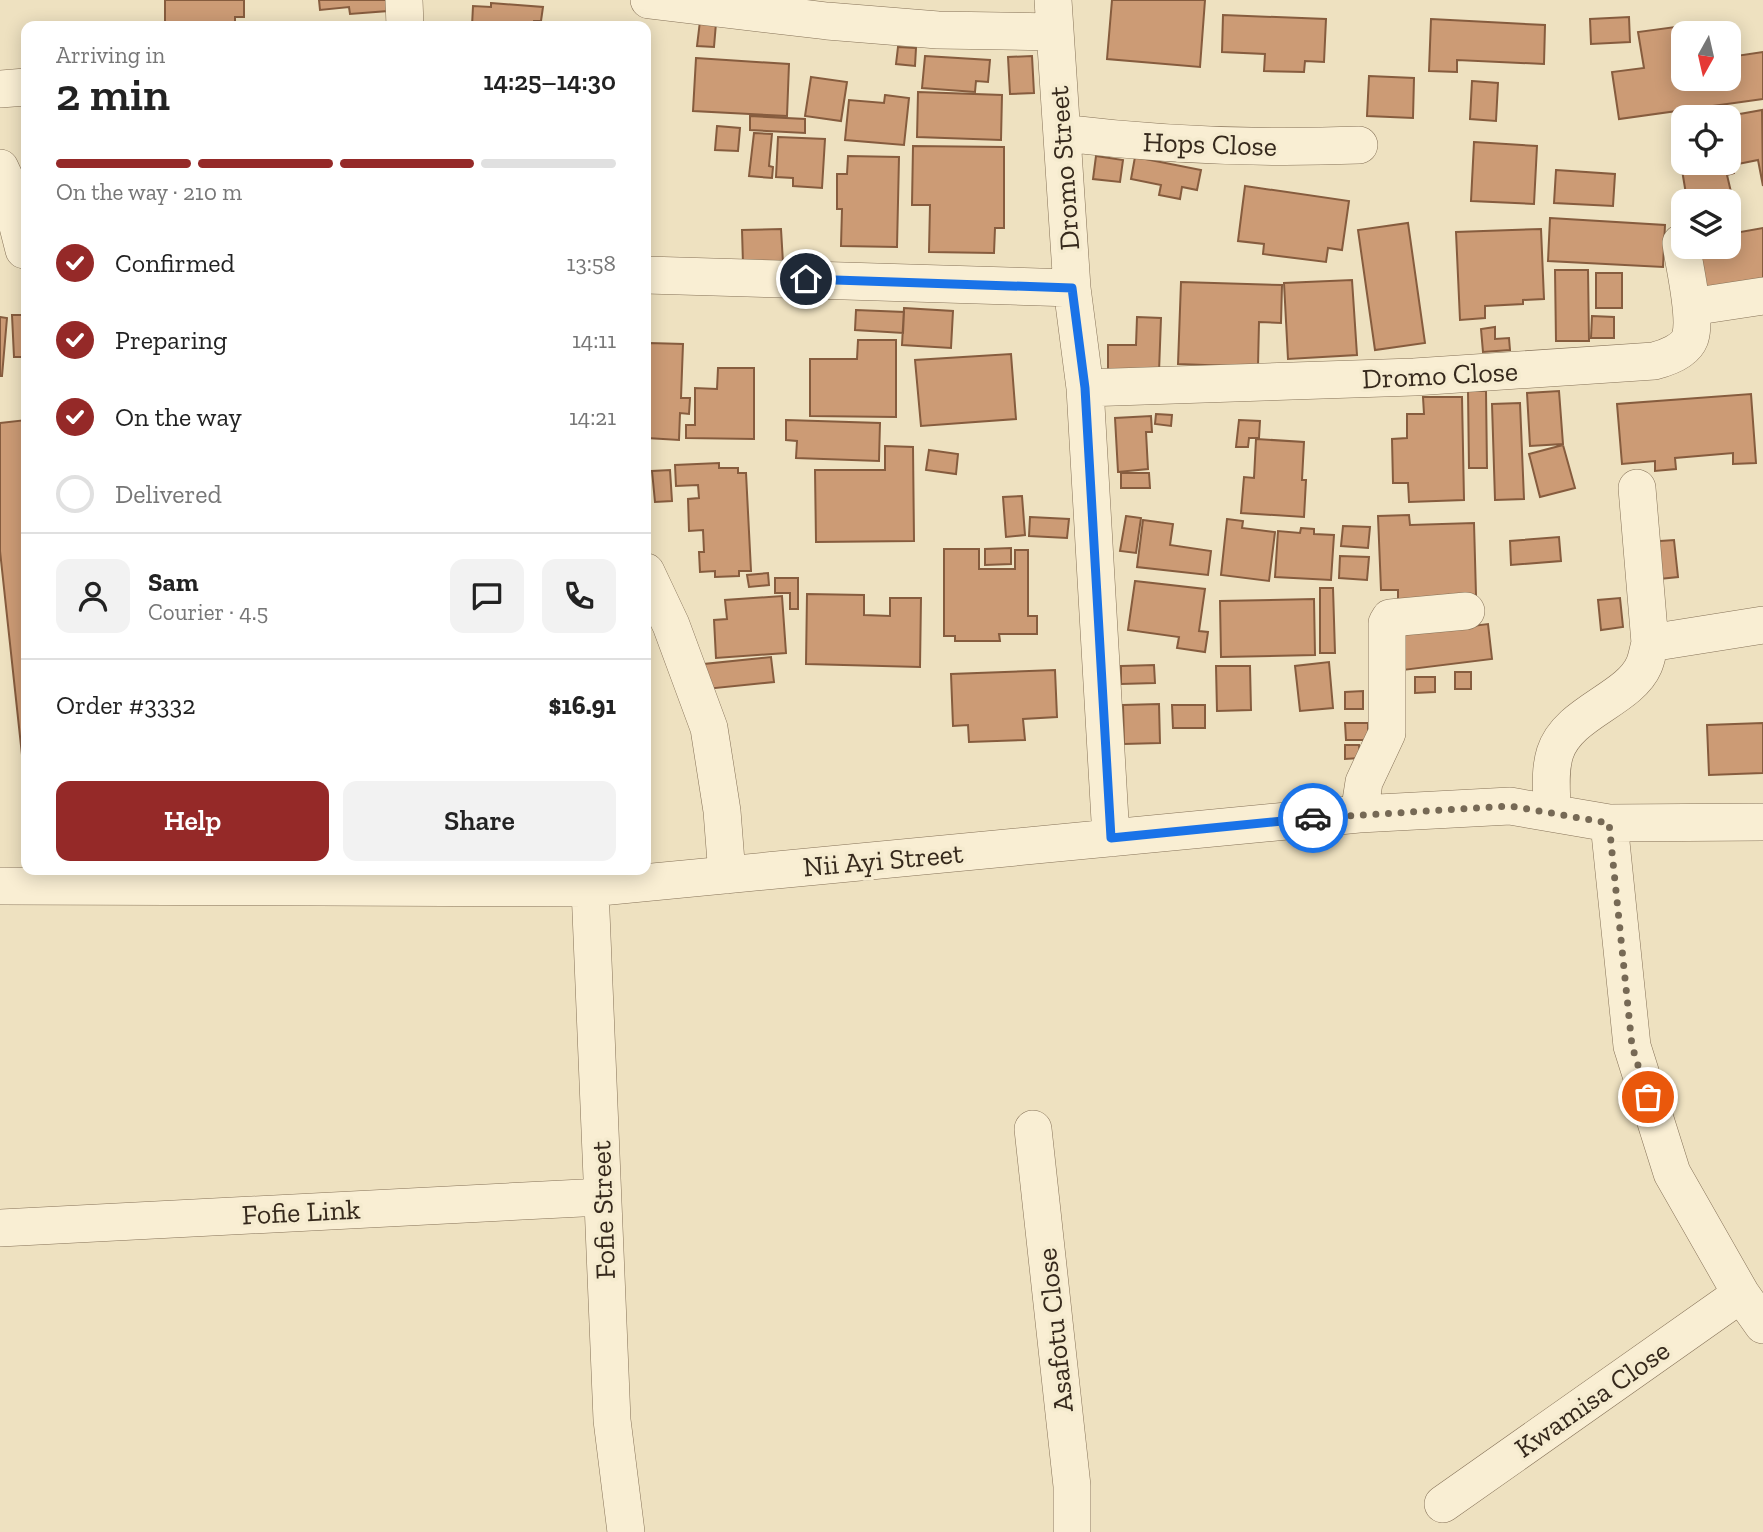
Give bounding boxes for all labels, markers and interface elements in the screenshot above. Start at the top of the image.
north arrow [1671,21,1741,91]
map controls [1671,21,1741,259]
text: Arriving in [56,41,165,69]
text: 14:25–14:30 [483,65,616,97]
text: 2 min [56,67,170,122]
street label: Dromo Street [1042,84,1086,251]
button: locate [1671,105,1741,175]
street label: Hops Close [1142,125,1278,163]
text: On the way · 210 m [56,178,242,206]
button: layers [1671,189,1741,259]
icon: check [56,244,94,282]
text: Confirmed [115,247,235,279]
text: 13:58 [567,249,616,277]
pin [776,249,836,309]
icon: home [787,260,825,298]
icon: check [56,321,94,359]
text: Preparing [115,324,227,356]
text: 14:11 [572,326,616,354]
street label: Dromo Close [1361,354,1519,396]
icon: check [56,398,94,436]
text: On the way [115,401,242,433]
text: 14:21 [569,403,616,431]
text: Delivered [115,478,222,510]
button: person [56,559,130,633]
button: chat [450,559,524,633]
button: phone [542,559,616,633]
text: Sam [148,566,198,598]
text: Courier · 4.5 [148,598,268,626]
text: Order #3332 [56,689,196,721]
text: $16.91 [548,689,616,721]
button: Help [56,781,329,861]
button: Share [343,781,616,861]
courier [1278,783,1348,853]
icon: car [1294,799,1332,837]
street label: Nii Ayi Street [802,837,965,883]
pin [1618,1067,1678,1127]
icon: bag [1629,1078,1667,1116]
street label: Fofie Street [584,1140,622,1280]
street label: Fofie Link [241,1192,362,1232]
street label: Asafotu Close [1030,1246,1080,1414]
street label: Kwamisa Close [1508,1333,1676,1465]

